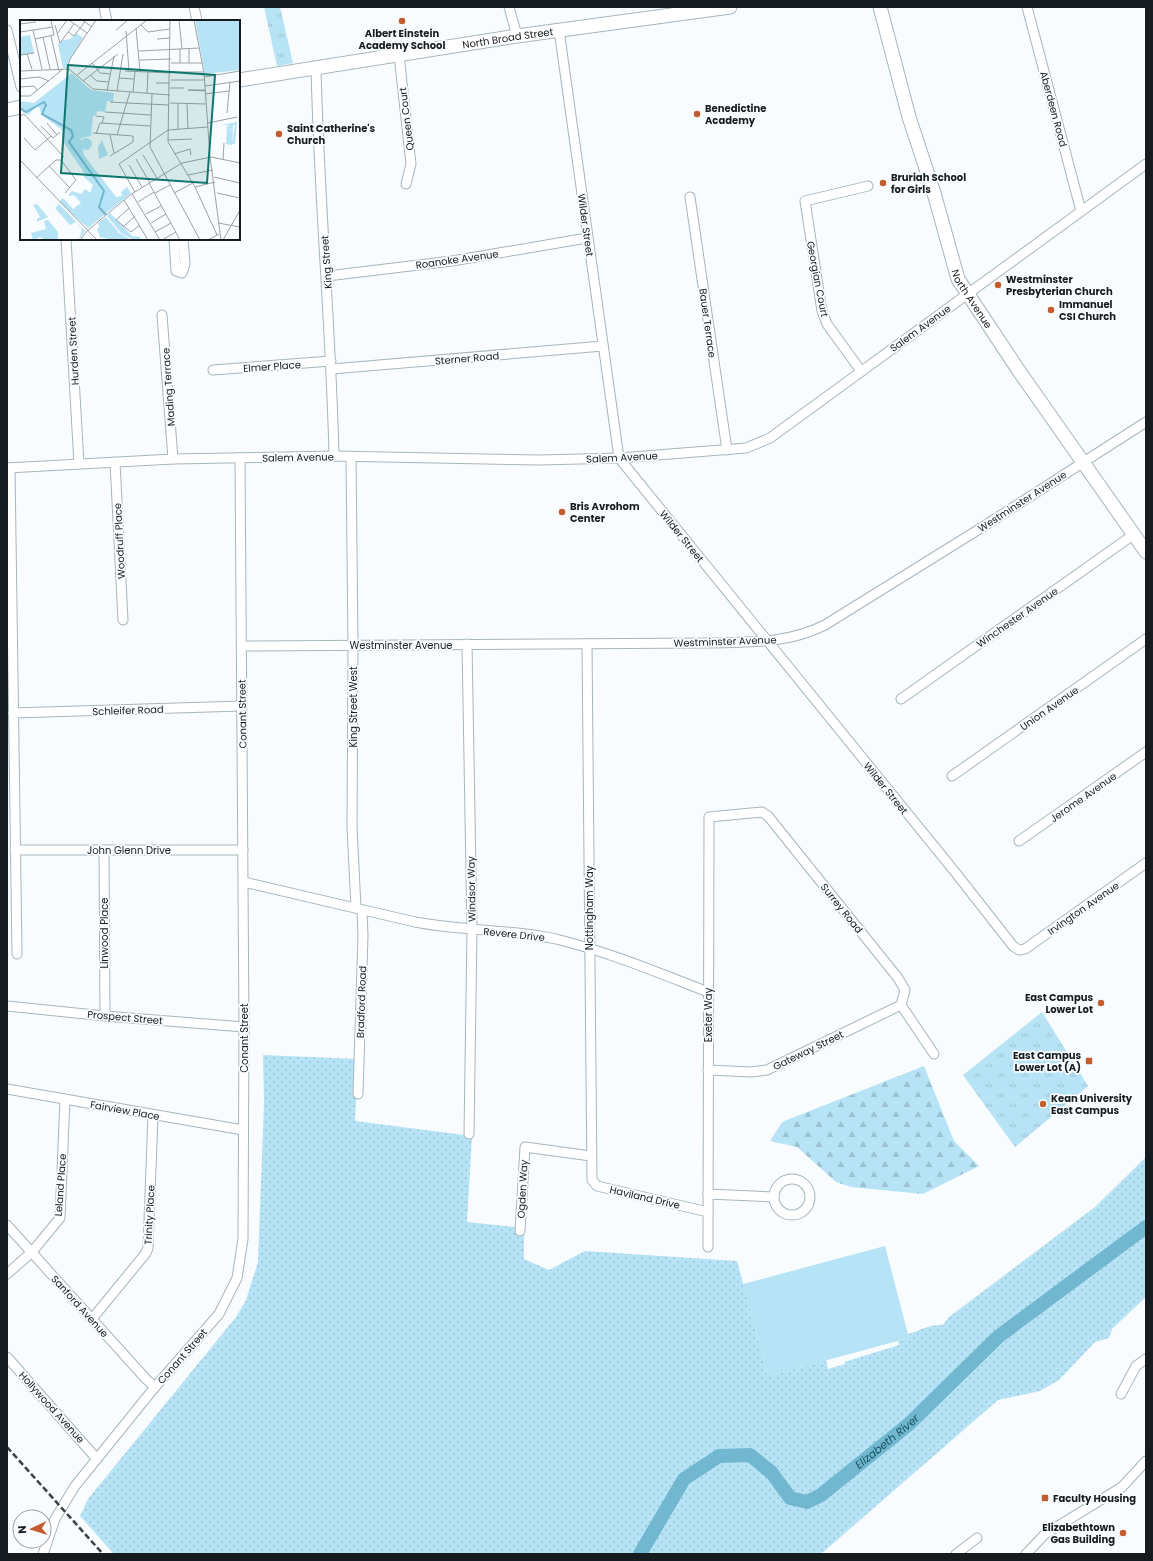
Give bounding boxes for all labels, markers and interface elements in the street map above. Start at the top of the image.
marker: Albert Einstein Academy School [397,16,407,26]
inset map [20,20,240,240]
street label: North Broad Street [461,24,554,53]
place label: Albert Einstein Academy School [359,26,445,53]
street label: Aberdeen Road [1036,70,1071,149]
street label: Queen Court [395,86,418,151]
place label: Benedictine Academy [705,101,766,128]
marker: Benedictine Academy [692,109,702,119]
place label: Saint Catherine's Church [287,121,376,148]
marker: Saint Catherine's Church [274,129,284,139]
place label: Bruriah School for Girls [891,170,966,197]
marker: Bruriah School for Girls [878,178,888,188]
street label: Wilder Street [574,193,597,258]
street label: King Street [317,234,336,289]
street label: Georgian Court [803,240,832,319]
street label: Roanoke Avenue [415,246,500,273]
street label: North Avenue [948,268,996,332]
place label: Westminster Presbyterian Church [1006,272,1113,299]
marker: Westminster Presbyterian Church [993,280,1003,290]
street label: Bauer Terrace [695,287,720,359]
place label: Immanuel CSI Church [1059,297,1116,324]
street label: Salem Avenue [887,301,954,356]
marker: Immanuel CSI Church [1046,305,1056,315]
street label: Hurden Street [64,316,83,386]
street label: Mading Terrace [158,347,179,427]
street label: Sterner Road [434,348,500,369]
street label: Elmer Place [243,357,301,376]
street label: Salem Avenue [586,448,658,467]
street label: Salem Avenue [262,449,334,466]
street label: Westminster Avenue [975,467,1070,536]
place label: Bris Avrohom Center [570,499,640,526]
street label: Woodruff Place [110,503,129,579]
marker: Bris Avrohom Center [557,507,567,517]
street label: Wilder Street [656,507,708,566]
street label: Winchester Avenue [974,584,1061,651]
street label: Westminster Avenue [673,632,777,651]
street label: Westminster Avenue [350,638,453,653]
street label: King Street West [346,666,361,748]
street label: Conant Street [234,679,251,749]
street label: Union Avenue [1017,683,1082,734]
street label: Schleifer Road [92,702,164,719]
street label: Wilder Street [860,759,912,818]
street label: Jerome Avenue [1047,769,1120,826]
street label: John Glenn Drive [87,843,171,858]
street label: Windsor Way [463,856,480,922]
street label: Nottingham Way [582,865,597,950]
street label: Irvington Avenue [1045,878,1122,939]
street label: Surrey Road [817,880,866,936]
street label: Linwood Place [97,898,112,968]
street label: Revere Drive [482,924,545,945]
street label: Bradford Road [353,966,370,1038]
street label: Exeter Way [701,987,716,1042]
place label: East Campus Lower Lot [1025,990,1093,1017]
marker: East Campus Lower Lot [1096,998,1106,1008]
street label: Conant Street [237,1003,252,1073]
street label: Prospect Street [87,1007,164,1028]
street label: Gateway Street [770,1027,846,1074]
place label: East Campus Lower Lot (A) [1013,1048,1081,1075]
marker: East Campus Lower Lot (A) [1084,1056,1094,1066]
place label: Kean University East Campus [1051,1091,1133,1118]
street label: Fairview Place [89,1097,161,1124]
marker: Kean University East Campus [1038,1099,1048,1109]
street label: Leland Place [51,1153,70,1217]
street label: Ogden Way [513,1159,532,1219]
street label: Haviland Drive [608,1182,682,1213]
street label: Trinity Place [140,1185,159,1245]
street label: Sanford Avenue [47,1272,112,1341]
street label: Conant Street [154,1325,211,1387]
street label: Hollywood Avenue [15,1368,88,1446]
water label: Elizabeth River [851,1410,923,1473]
place label: Faculty Housing [1053,1491,1136,1506]
marker: Faculty Housing [1040,1493,1050,1503]
north arrow [12,1509,52,1549]
place label: Elizabethtown Gas Building [1042,1520,1115,1547]
text: N [14,1525,30,1534]
marker: Elizabethtown Gas Building [1118,1528,1128,1538]

